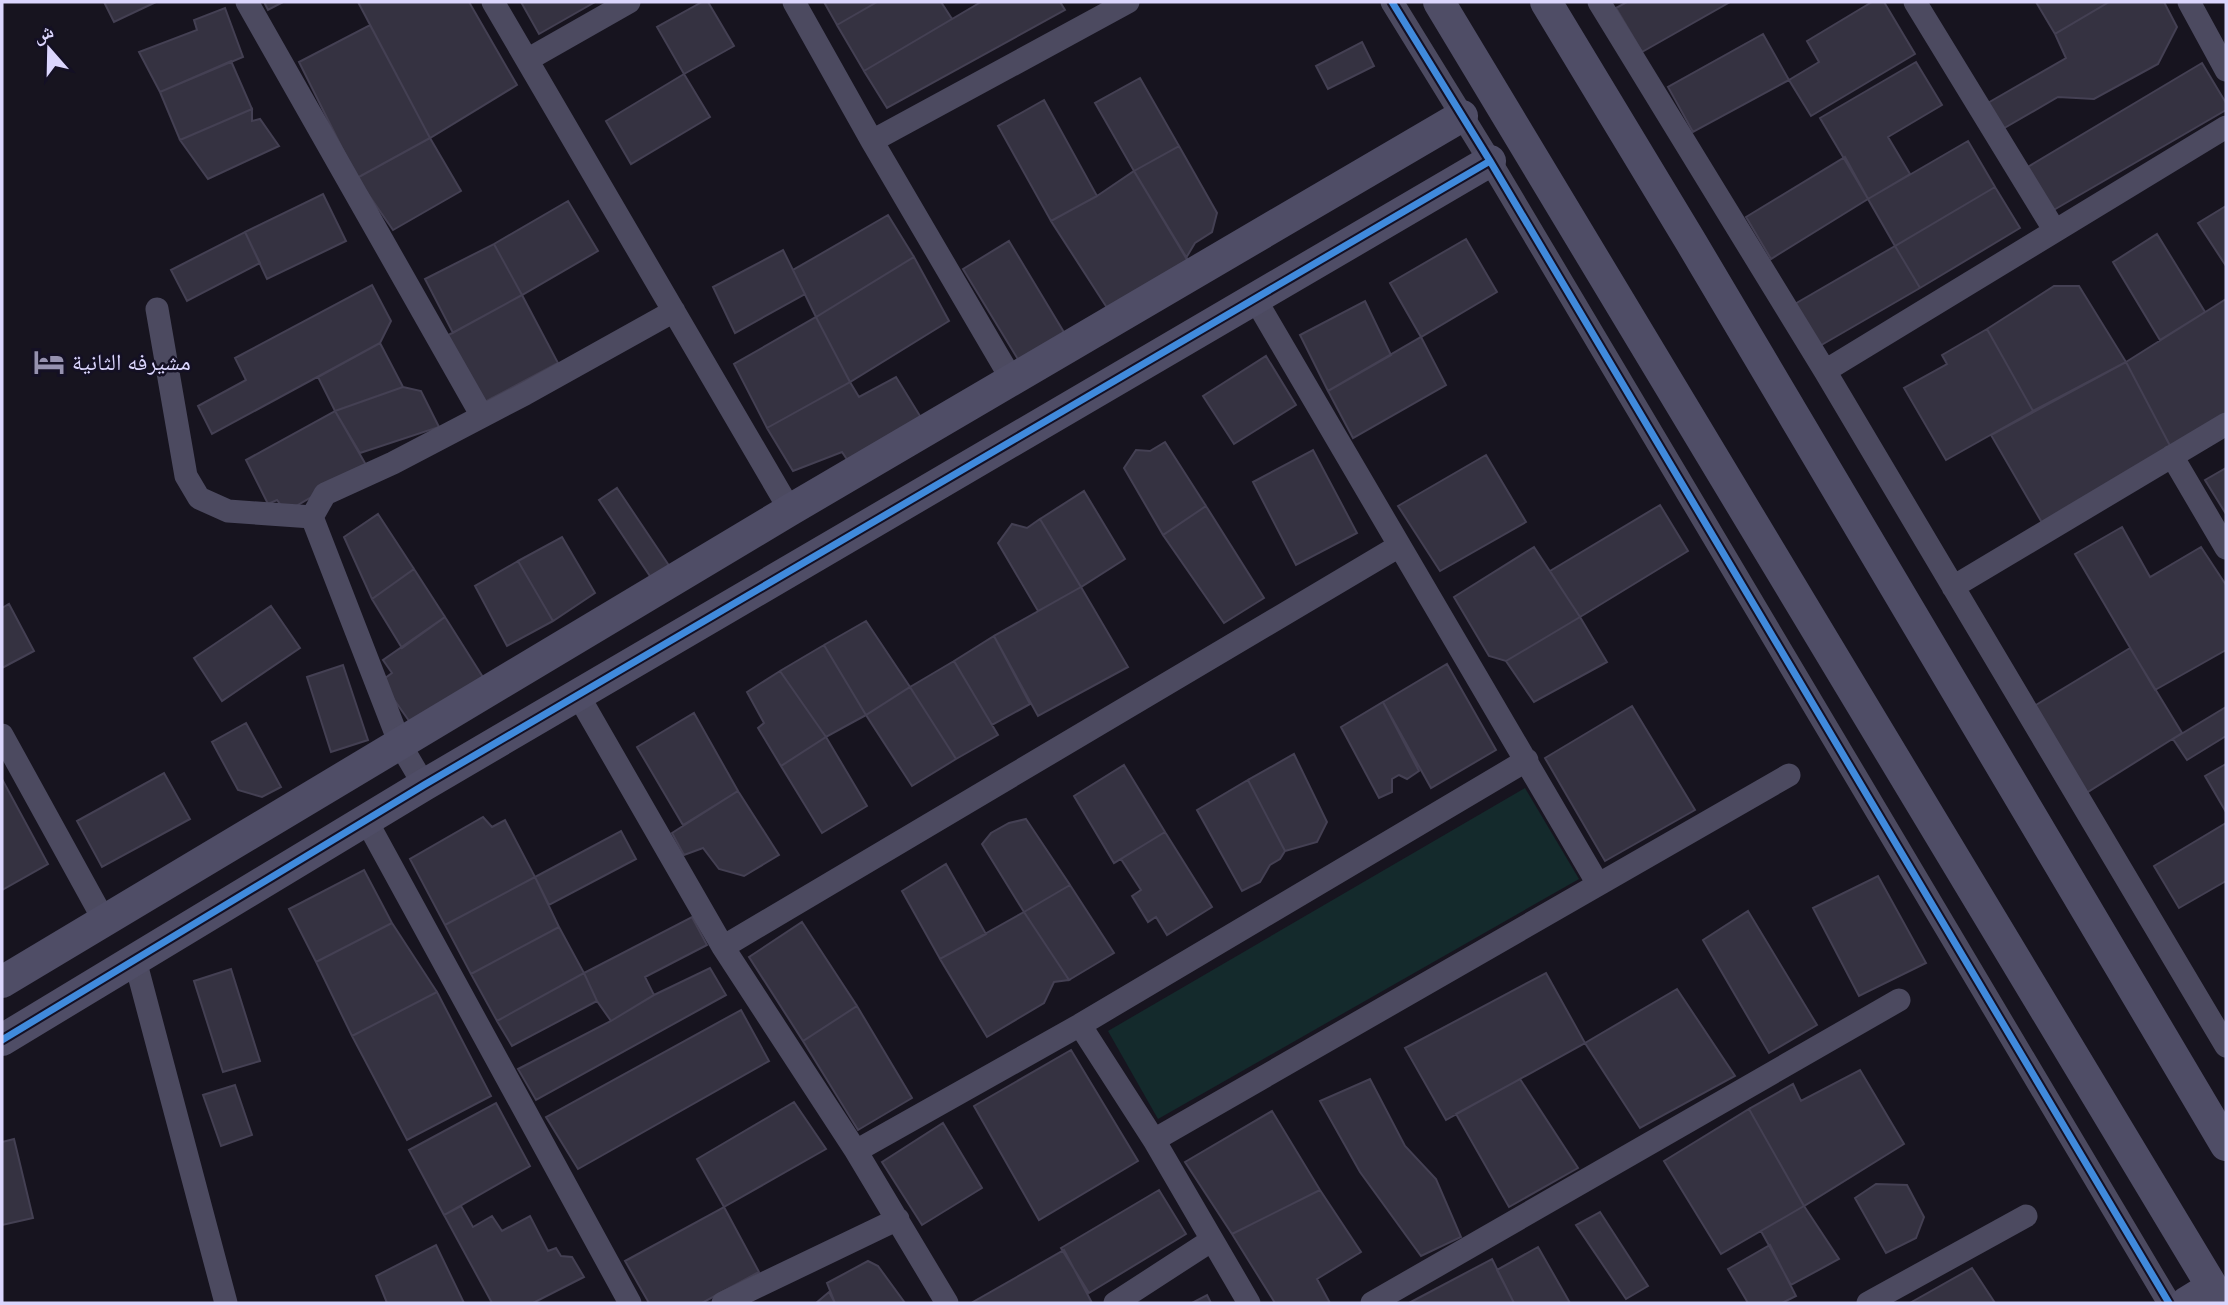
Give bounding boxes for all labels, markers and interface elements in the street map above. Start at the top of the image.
north arrow [14,14,84,84]
text: ش [30,18,57,49]
hotel icon: مشيرفه الثانية [32,345,66,379]
place label: مشيرفه الثانية [72,347,191,377]

